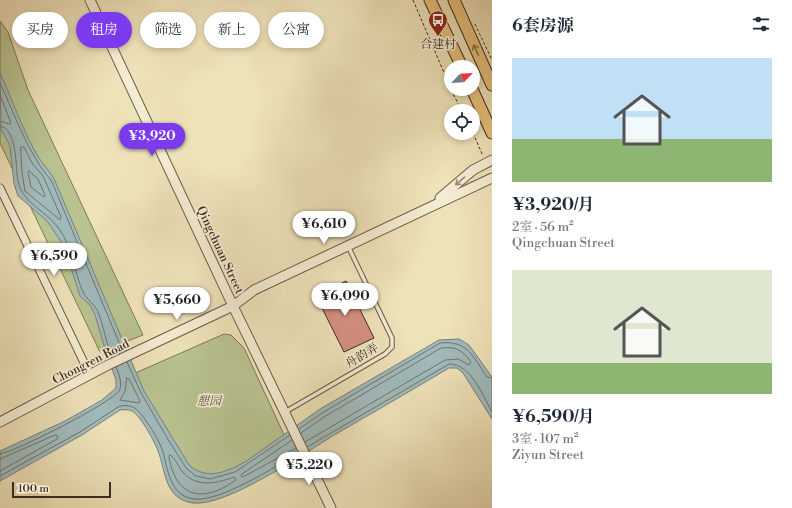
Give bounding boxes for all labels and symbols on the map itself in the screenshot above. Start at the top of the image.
bus stop icon: 合建村 [427,9,449,37]
place label: 合建村 [420,37,456,52]
one-way arrow [472,44,479,56]
north arrow [444,60,480,96]
pin: ¥3,920 [119,123,185,157]
one-way arrow [454,177,465,186]
street label: Qingchuan Street [193,204,247,297]
pin: ¥6,610 [291,211,357,245]
pin: ¥6,590 [21,243,87,277]
pin: ¥6,090 [312,283,378,317]
pin: ¥5,660 [144,287,210,321]
street label: Chongren Road [50,336,132,388]
street label: 舟韵弄 [343,340,381,372]
park label: 憇园 [197,394,223,409]
pin: ¥5,220 [276,452,342,486]
scale bar [12,480,111,499]

